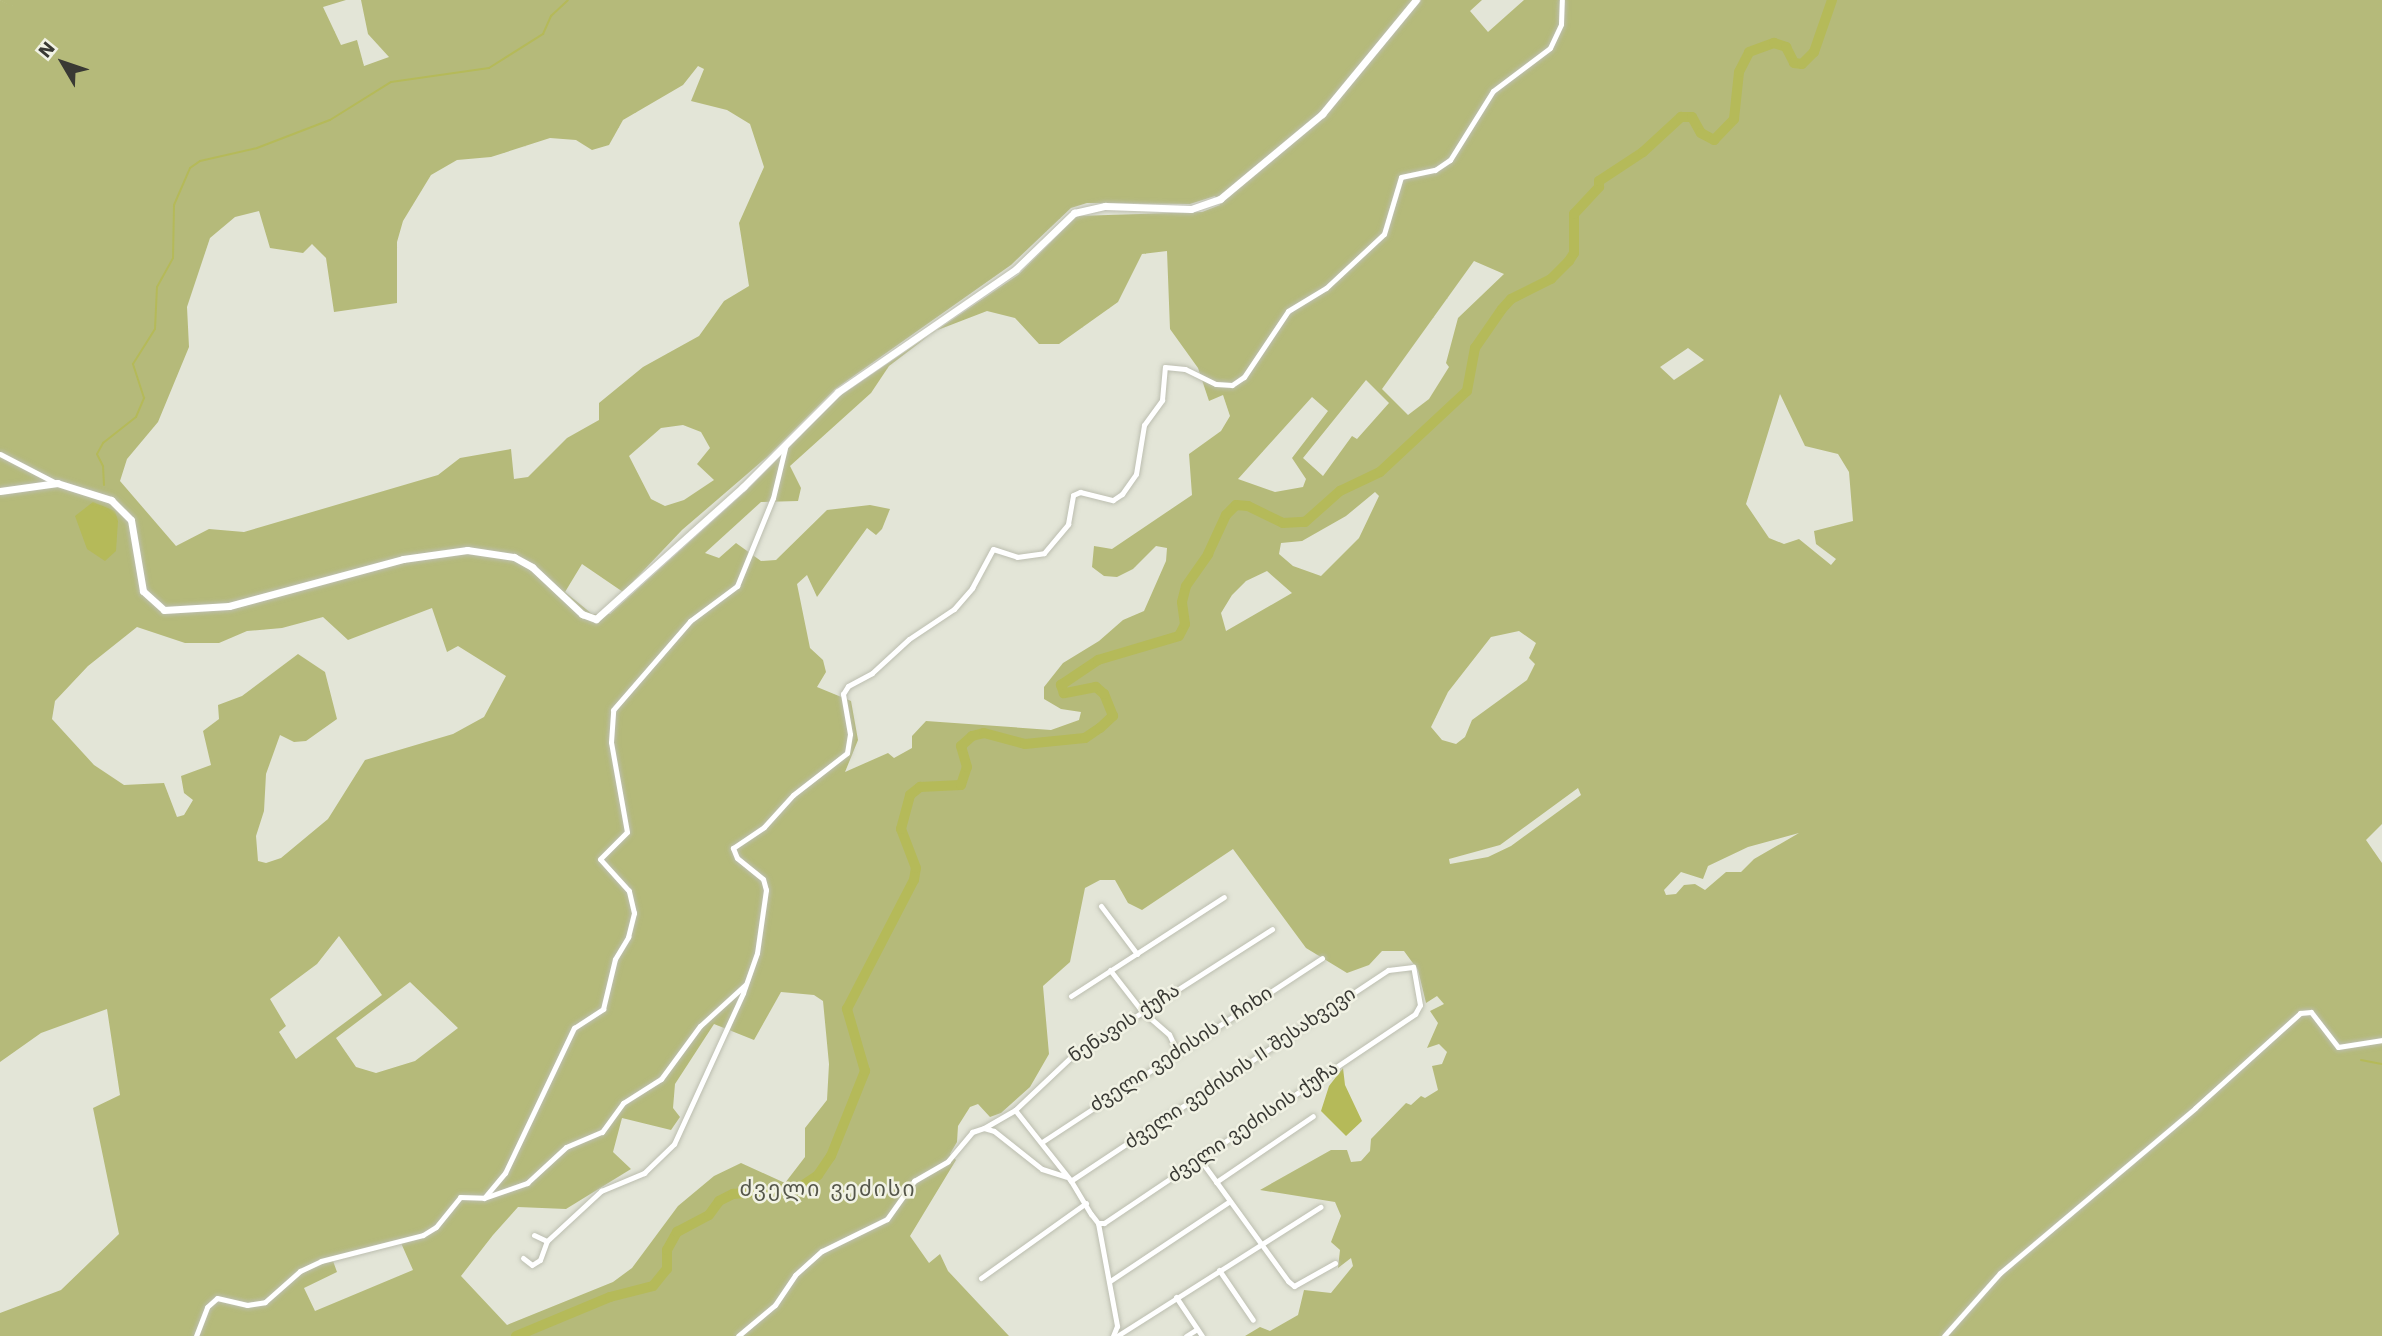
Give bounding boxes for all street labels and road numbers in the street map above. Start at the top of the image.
street label: ნენავის ქუჩა [1064,979,1184,1067]
street label: ძველი ვეძისის I ჩიხი [1085,981,1277,1117]
street label: ძველი ვეძისის II შესახვევი [1120,982,1360,1154]
street label: ძველი ვეძისის ქუჩა [1163,1056,1343,1188]

